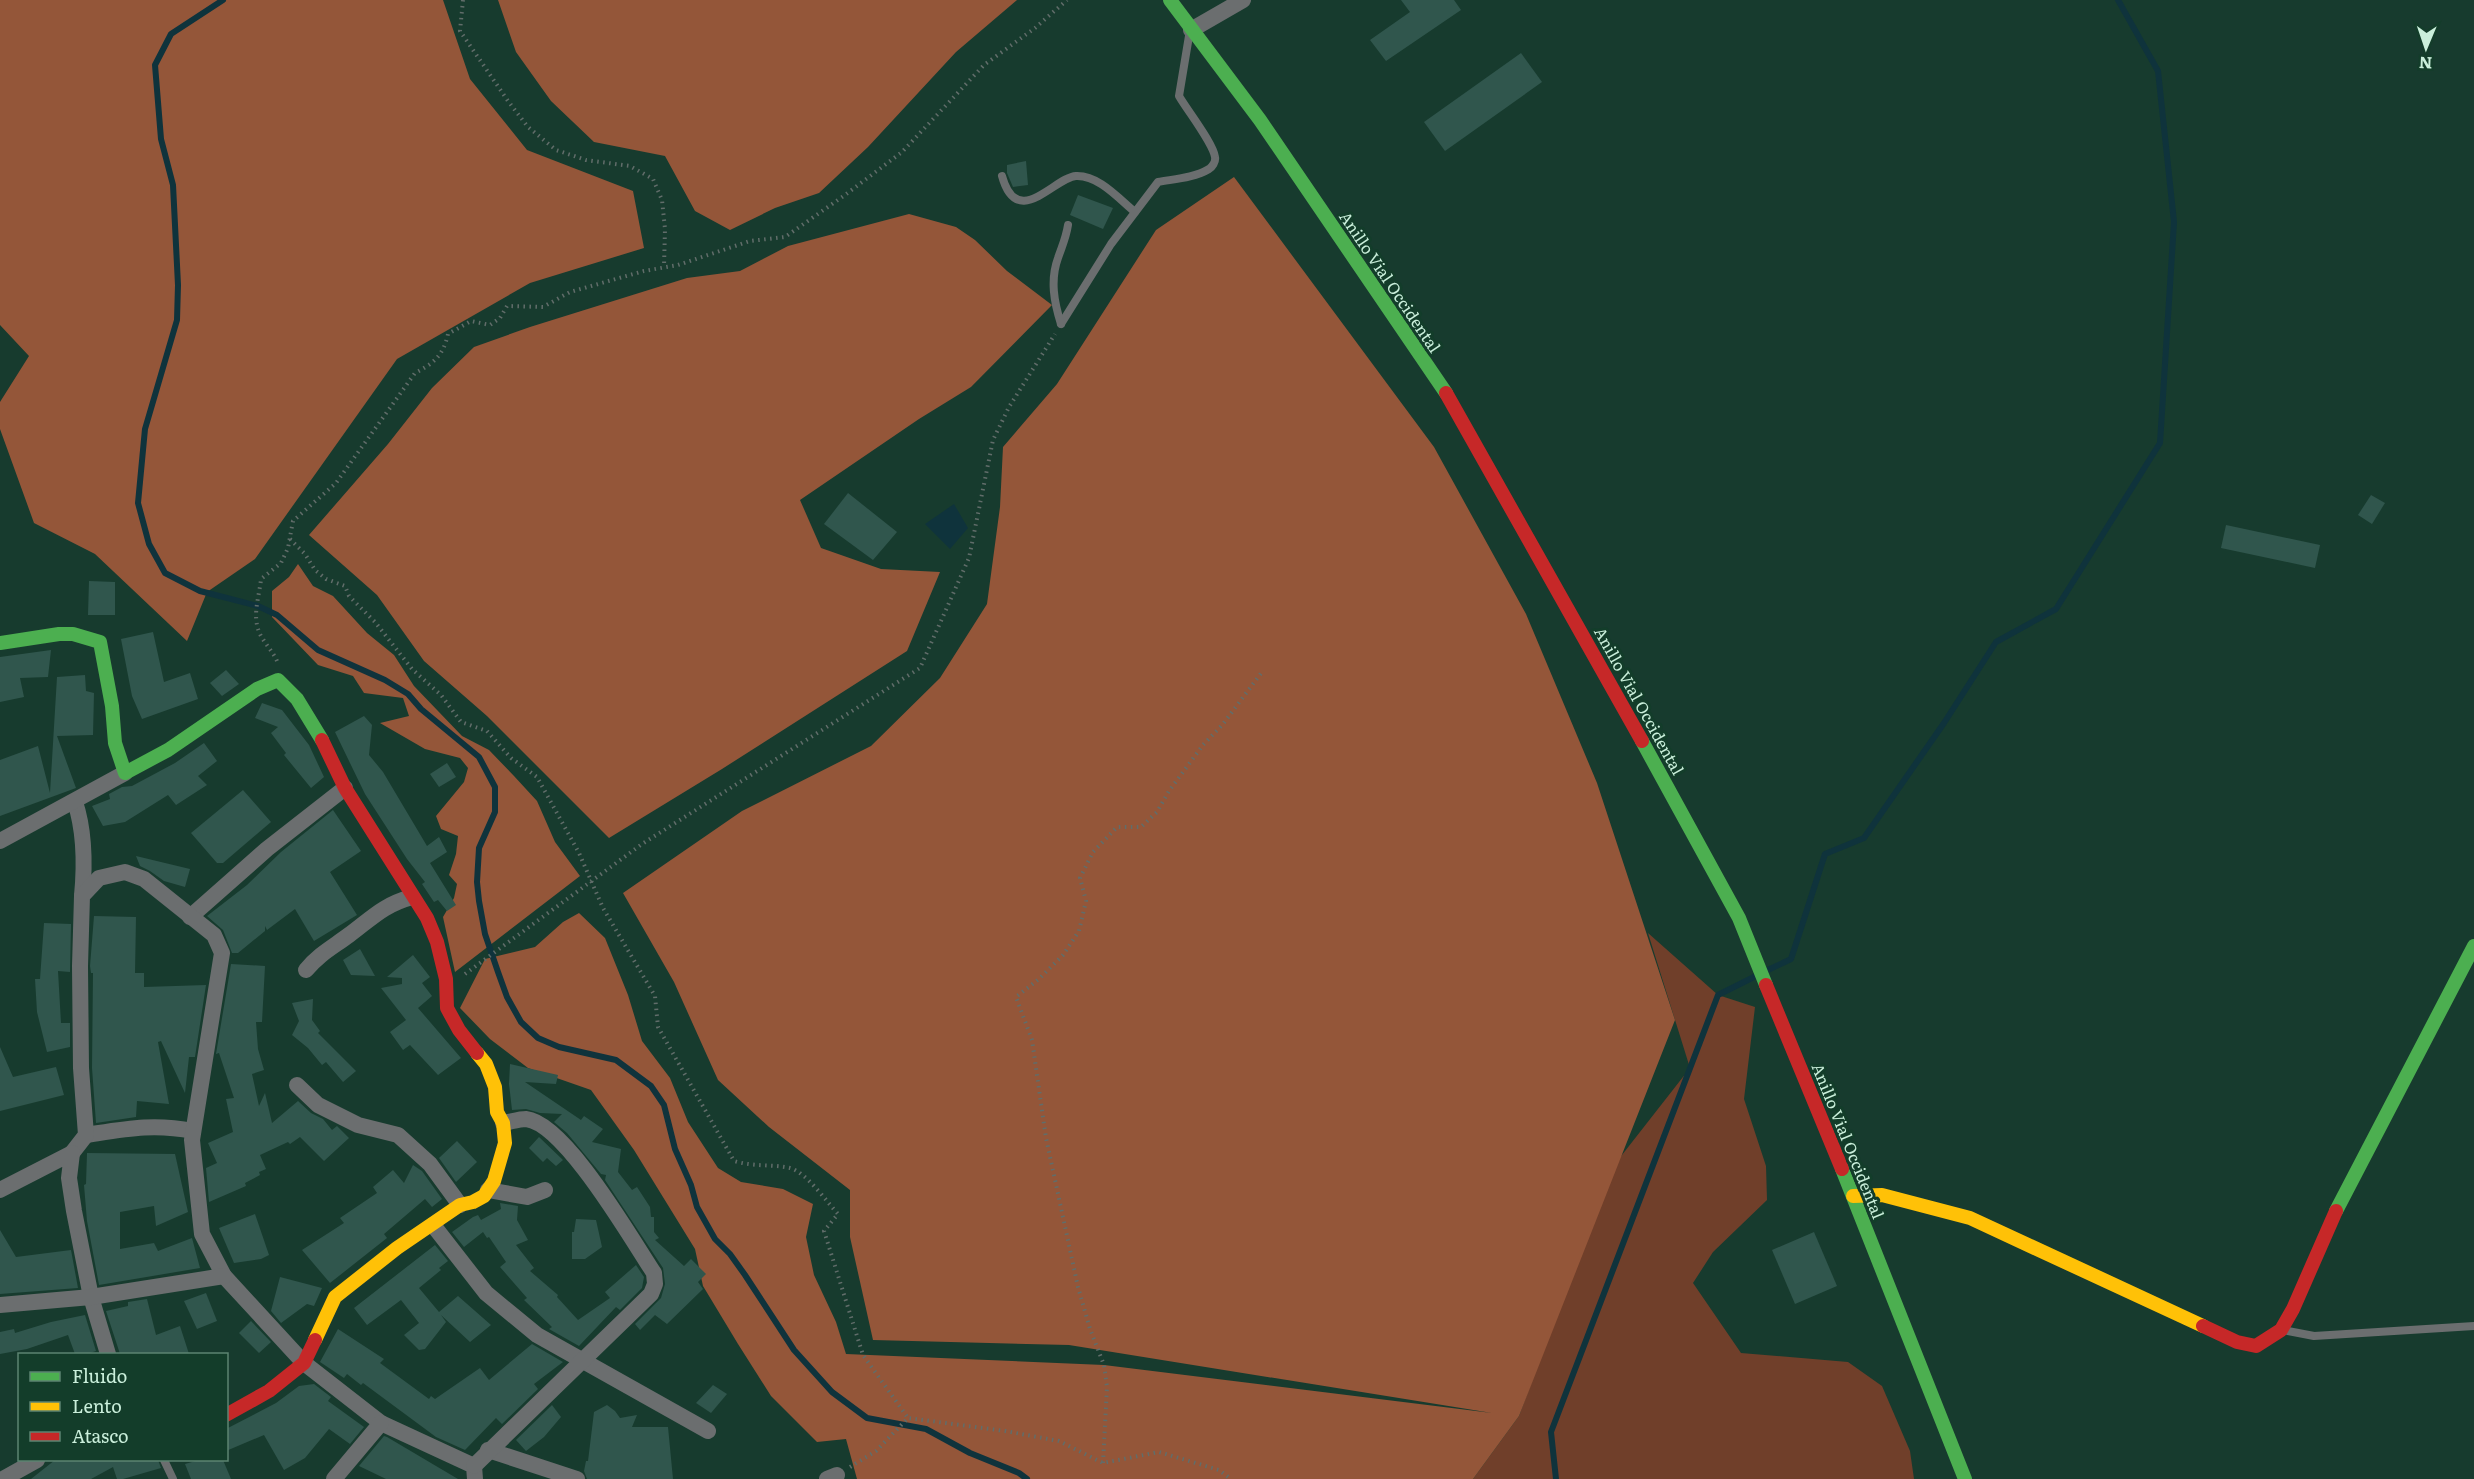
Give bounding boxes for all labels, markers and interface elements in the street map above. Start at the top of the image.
north arrow [2396,18,2456,78]
text: N [2418,52,2433,76]
street label: Anillo Vial Occidental [1334,206,1447,357]
street label: Anillo Vial Occidental [1589,622,1691,779]
street label: Anillo Vial Occidental [1807,1059,1891,1222]
legend [18,1353,228,1461]
text: Fluido [72,1362,127,1389]
text: Lento [72,1392,122,1419]
text: Atasco [72,1422,129,1449]

